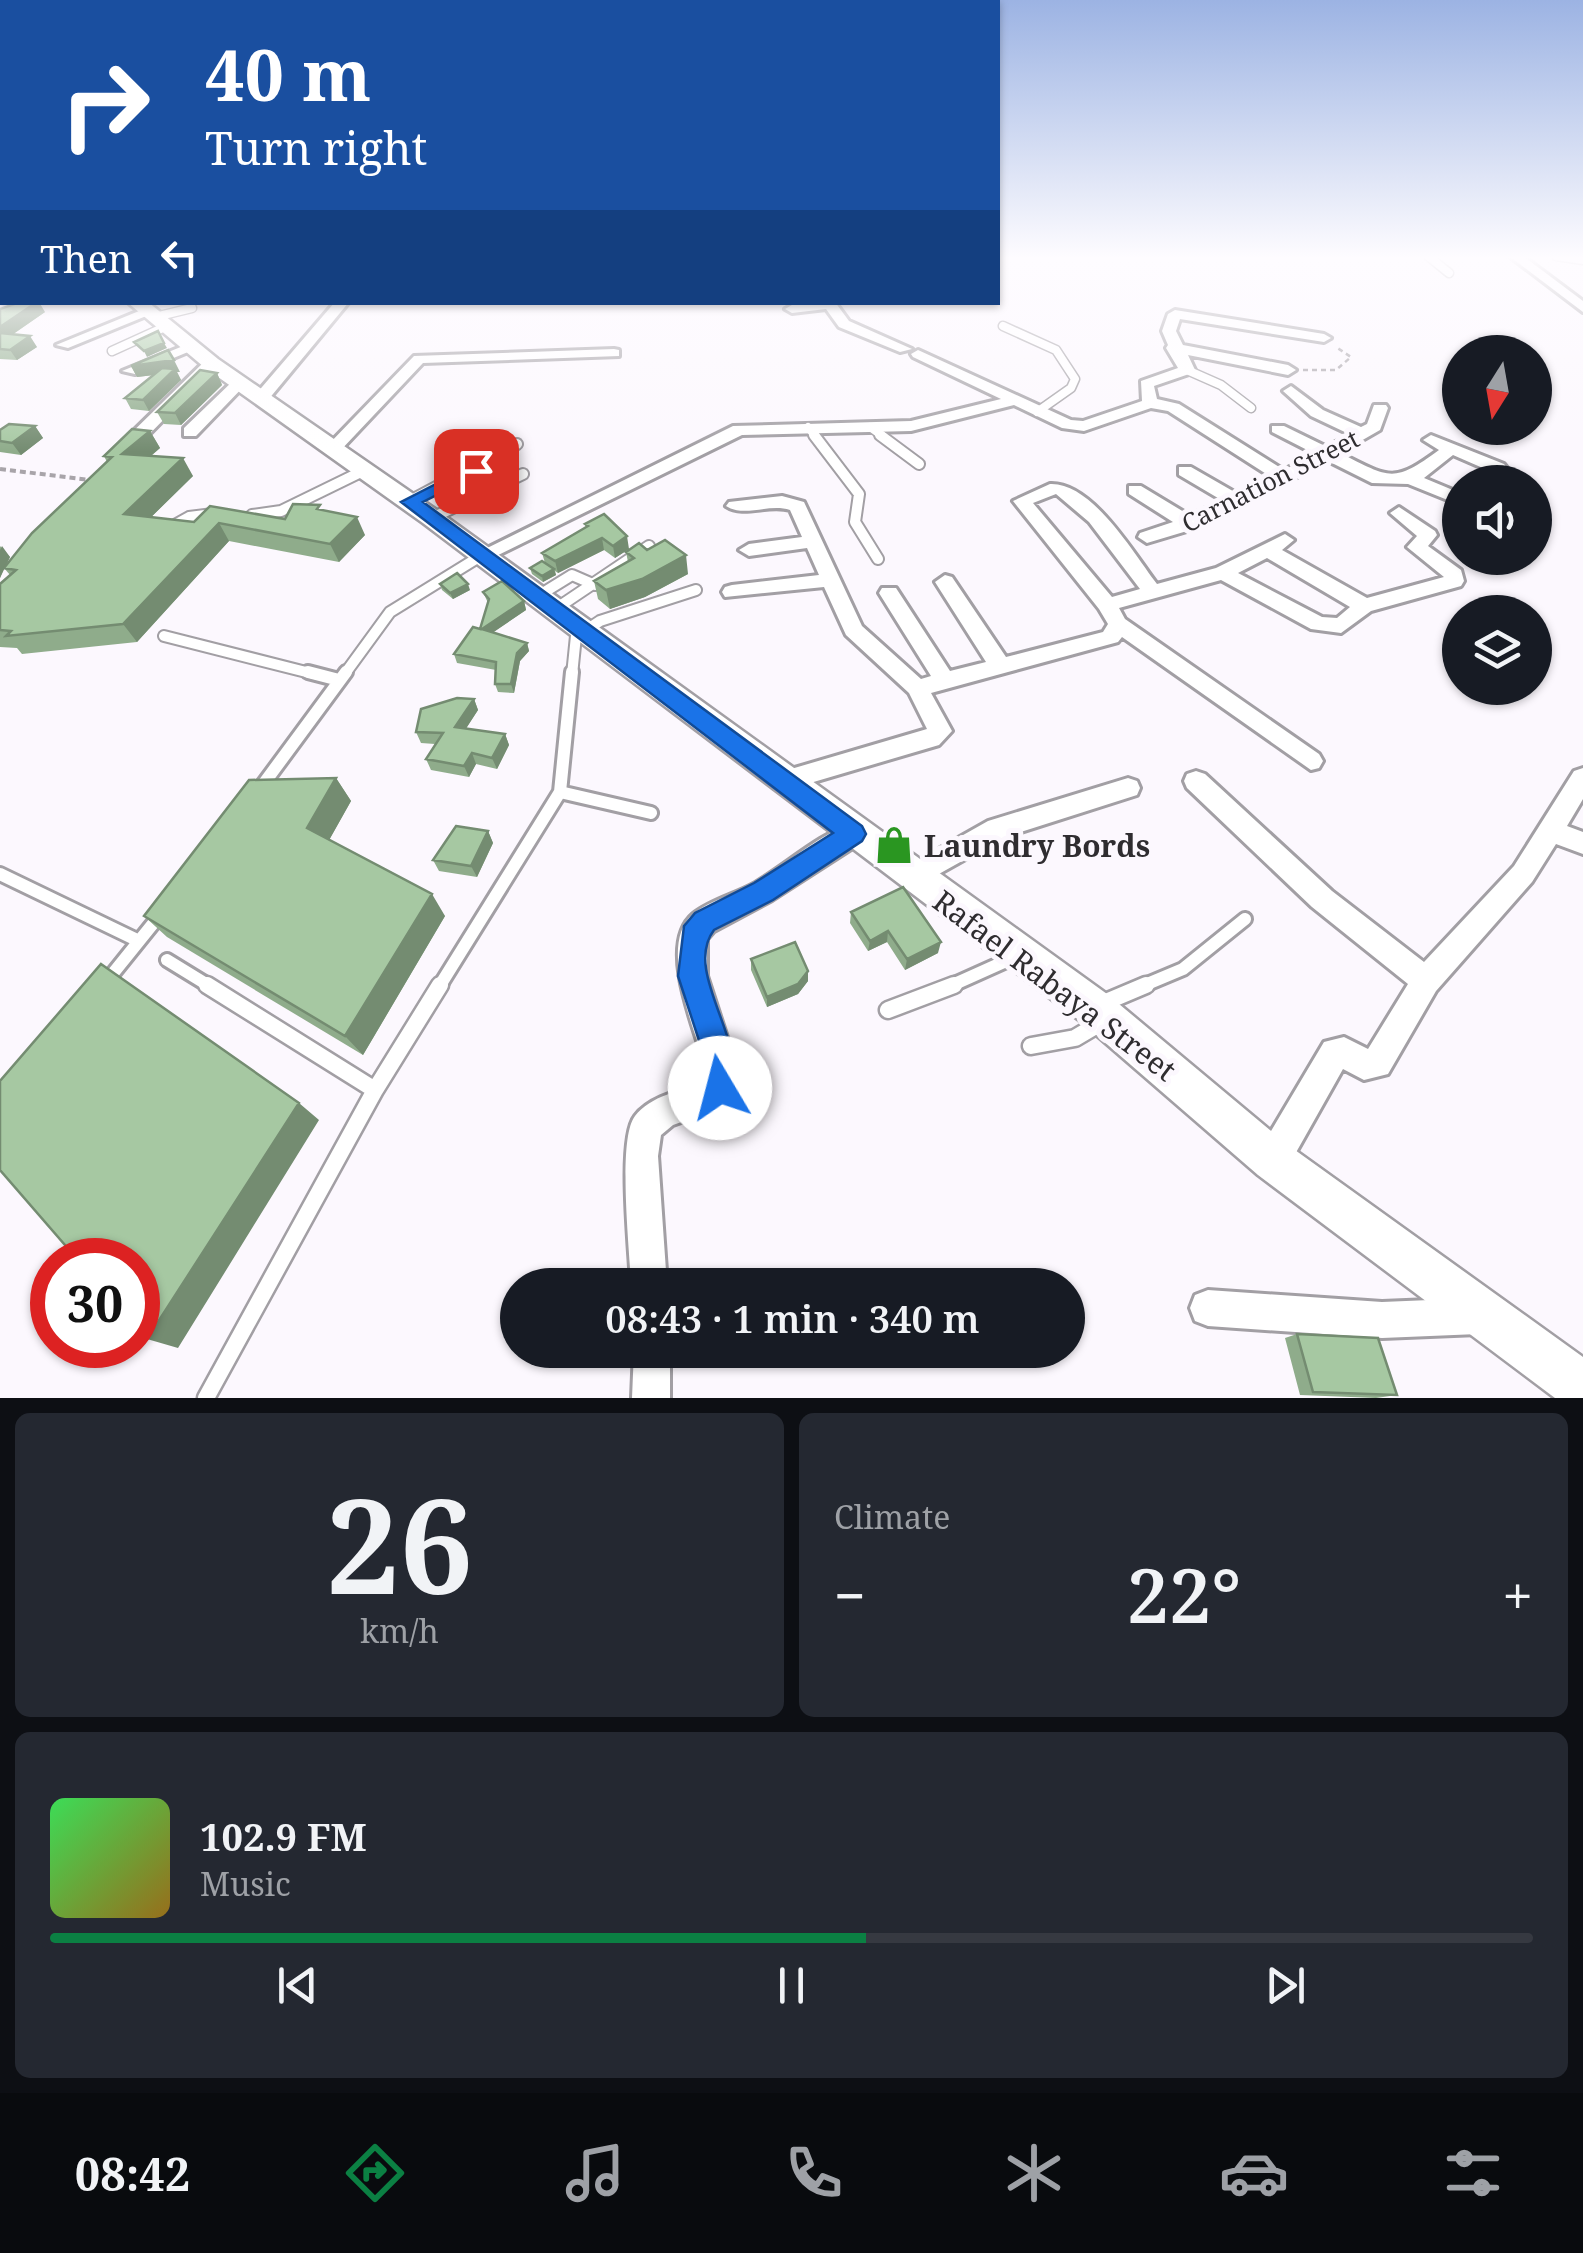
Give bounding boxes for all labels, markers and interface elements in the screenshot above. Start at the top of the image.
text: 40 m [205,26,371,122]
icon: right [40,40,170,170]
text: Turn right [205,117,427,178]
icon: left [152,230,207,285]
text: Then [40,232,132,284]
north arrow [1442,335,1552,445]
map controls [1442,335,1552,705]
street label: Carnation Street [1175,421,1365,539]
pin [434,429,519,514]
icon: arrive [449,444,504,499]
button: sound [1442,465,1552,575]
button: layers [1442,595,1552,705]
shop icon: Laundry Bords [873,824,915,866]
place label: Laundry Bords [924,825,1150,866]
street label: Rafael Rabaya Street [925,880,1185,1090]
position arrow [668,1036,772,1140]
speed limit sign: 30 [30,1238,160,1368]
text: 08:43 · 1 min · 340 m [605,1292,980,1344]
text: 26 [326,1455,473,1632]
text: Climate [834,1495,950,1538]
text: 22° [1127,1543,1241,1645]
text: − [834,1557,866,1632]
text: + [1502,1557,1533,1632]
text: km/h [360,1609,439,1652]
text: 102.9 FM [200,1810,367,1862]
text: Music [200,1862,291,1905]
icon: previous [270,1958,325,2013]
icon: pause [764,1958,819,2013]
icon: next [1258,1958,1313,2013]
icon: directions [340,2138,410,2208]
icon: music [560,2138,630,2208]
icon: phone [779,2138,849,2208]
icon: climate [999,2138,1069,2208]
icon: car [1219,2138,1289,2208]
icon: filters [1438,2138,1508,2208]
text: 08:42 [75,2143,190,2204]

